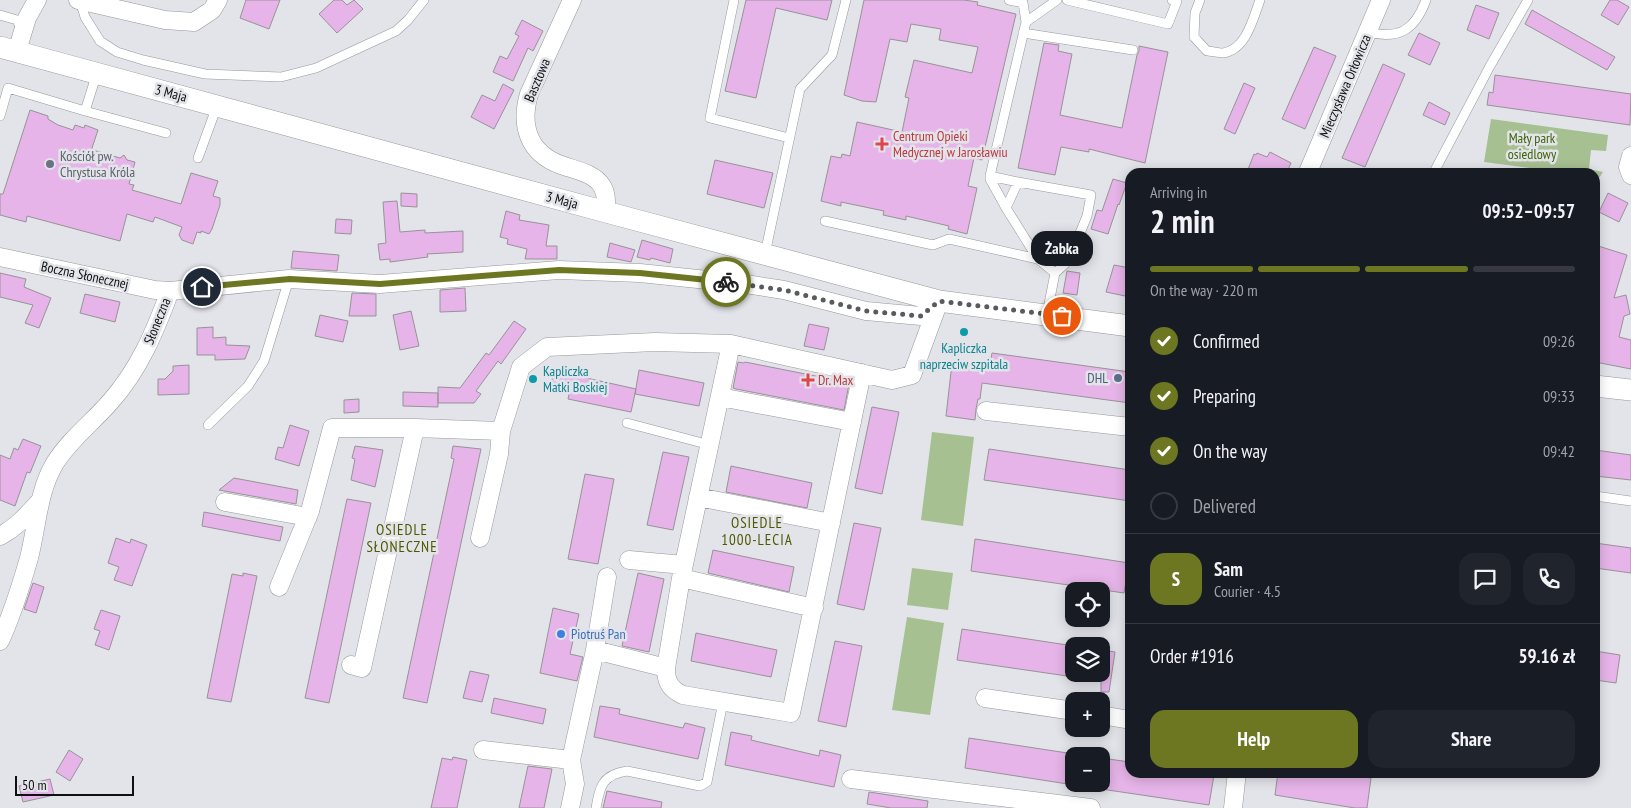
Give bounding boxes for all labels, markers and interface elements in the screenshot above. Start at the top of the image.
street label: Mieczysława Orłowicza [1315,32,1375,140]
street label: Basztowa [520,56,554,104]
street label: 3 Maja [153,80,189,106]
place label: Centrum Opieki Medycznej w Jarosławiu [893,127,1008,161]
park label: Mały park osiedlowy [1508,129,1557,163]
marker: Centrum Opieki Medycznej w Jarosławiu [875,137,889,151]
place label: Kościół pw. Chrystusa Króla [60,147,135,181]
marker: Kościół pw. Chrystusa Króla [44,158,56,170]
text: Arriving in [1150,182,1207,202]
street label: 3 Maja [544,187,580,213]
text: 09:52–09:57 [1482,199,1575,223]
text: 2 min [1150,200,1215,242]
callout: Żabka [1031,231,1093,266]
text: Żabka [1045,238,1079,258]
street label: Boczna Słonecznej [40,257,130,293]
courier [701,257,751,307]
pin [181,266,223,308]
icon: bike [712,268,740,296]
icon: home [188,273,216,301]
text: On the way · 220 m [1150,280,1258,300]
street label: Słoneczna [140,295,174,347]
pin [1041,295,1083,337]
icon: bag [1048,302,1076,330]
marker: Kapliczka naprzeciw szpitala [958,326,970,338]
icon: check [1150,327,1178,355]
text: Confirmed [1193,329,1260,353]
text: 09:26 [1543,331,1575,351]
place label: Kapliczka naprzeciw szpitala [920,339,1008,373]
place label: Kapliczka Matki Boskiej [543,362,607,396]
place label: DHL [1087,369,1108,387]
place label: Dr. Max [818,371,854,389]
marker: DHL [1112,372,1124,384]
marker: Kapliczka Matki Boskiej [527,373,539,385]
marker: Dr. Max [802,374,814,386]
icon: check [1150,382,1178,410]
text: Preparing [1193,384,1256,408]
text: 09:33 [1543,386,1575,406]
icon: check [1150,437,1178,465]
text: On the way [1193,439,1267,463]
text: 09:42 [1543,441,1575,461]
text: Delivered [1193,494,1256,518]
district label: OSIEDLE 1000-LECIA [721,513,793,549]
district label: OSIEDLE SŁONECZNE [366,520,438,556]
button: chat [1459,553,1511,605]
button: phone [1523,553,1575,605]
text: Sam [1214,557,1243,581]
text: S [1172,567,1180,591]
text: Courier · 4.5 [1214,581,1281,601]
map controls [1065,582,1110,792]
button: locate [1065,582,1110,627]
place label: Piotruś Pan [571,625,626,643]
marker: Piotruś Pan [555,628,567,640]
button: layers [1065,637,1110,682]
text: Order #1916 [1150,644,1234,668]
text: 59.16 zł [1518,644,1575,668]
button: + [1065,692,1110,737]
button: Help [1150,710,1358,768]
button: Share [1368,710,1575,768]
button: − [1065,747,1110,792]
scale bar [15,773,134,796]
text: 50 m [22,776,47,794]

